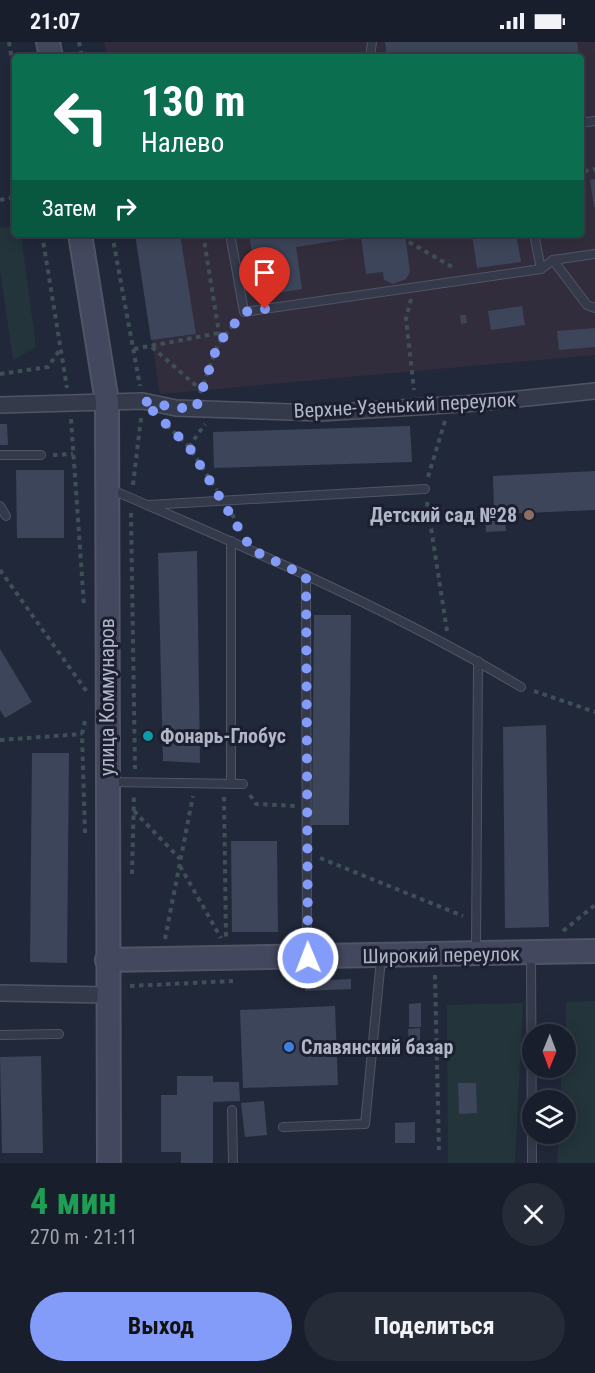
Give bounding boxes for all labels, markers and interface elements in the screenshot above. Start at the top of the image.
text: 21:07 [30,9,81,34]
text: 130 m [141,77,246,126]
icon: left [42,78,120,156]
text: Налево [141,127,224,159]
icon: right [109,192,142,225]
text: Затем [42,196,97,221]
pin [239,247,290,309]
icon: arrive [248,256,281,289]
street label: Верхне-Узенький переулок [293,387,517,423]
place label: Детский сад №28 [370,503,517,527]
marker: Детский сад №28 [522,508,536,522]
street label: улица Коммунаров [95,618,119,776]
place label: Фонарь-Глобус [160,724,286,748]
marker: Фонарь-Глобус [141,729,155,743]
position arrow [276,926,340,990]
street label: Широкий переулок [362,942,520,968]
north arrow [522,1024,576,1078]
map controls [522,1024,576,1144]
place label: Славянский базар [301,1035,453,1059]
marker: Славянский базар [282,1040,296,1054]
button: layers [522,1090,576,1144]
text: 4 мин [30,1181,116,1223]
button: close [502,1183,565,1246]
text: 270 m · 21:11 [30,1225,137,1249]
button: Выход [30,1292,292,1361]
button: Поделиться [304,1292,565,1361]

